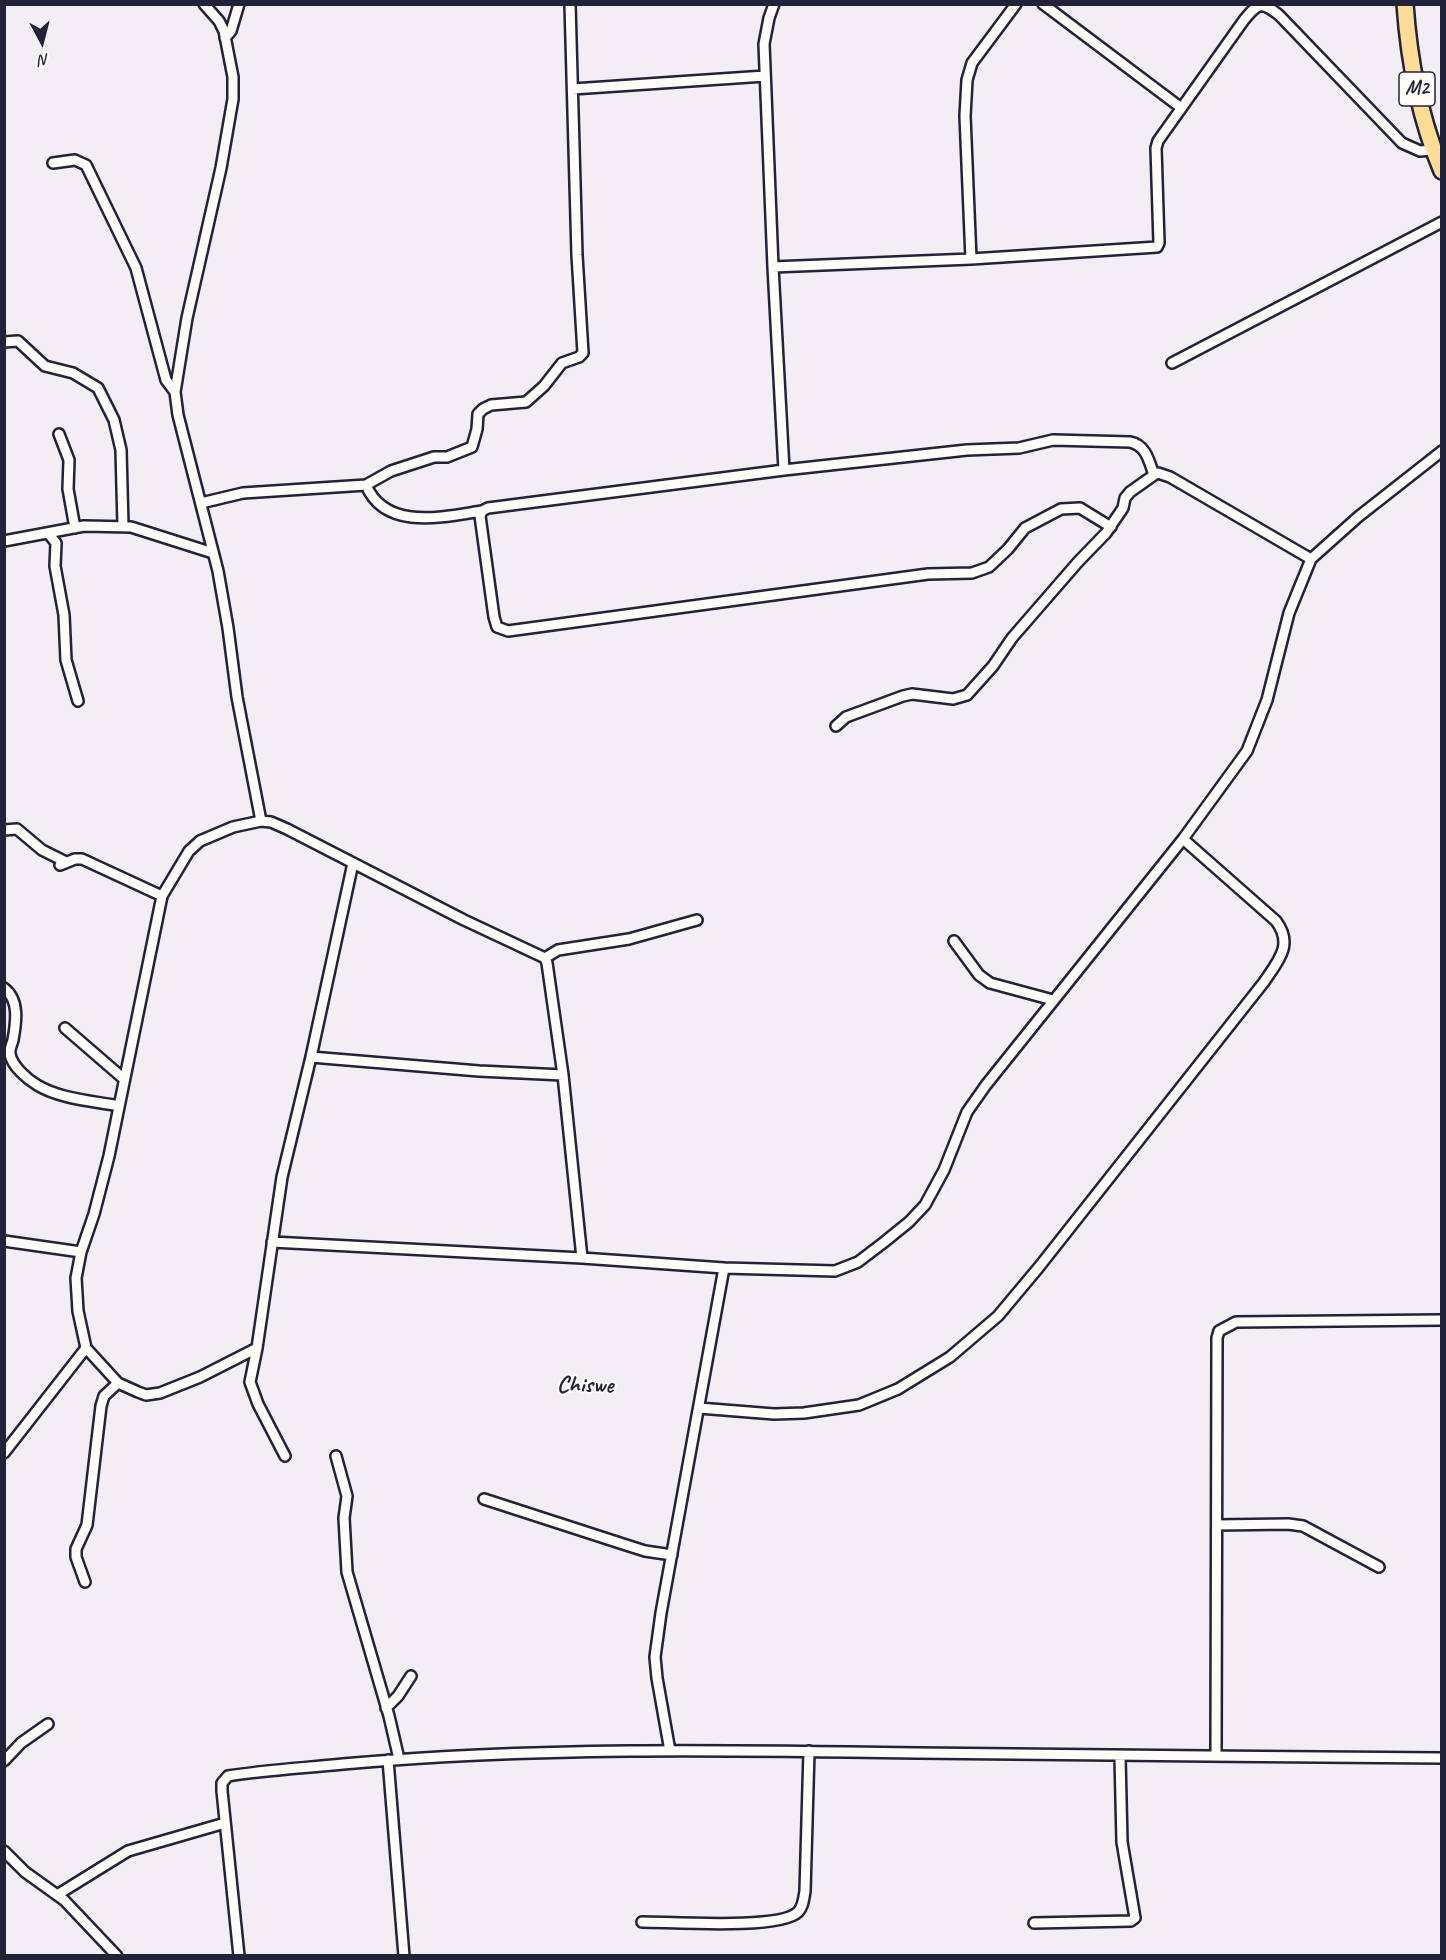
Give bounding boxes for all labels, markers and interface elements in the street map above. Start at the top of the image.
north arrow [12,12,72,72]
text: N [38,49,50,70]
road number: M2 [1399,72,1435,106]
district label: Chiswe [557,1372,613,1400]

